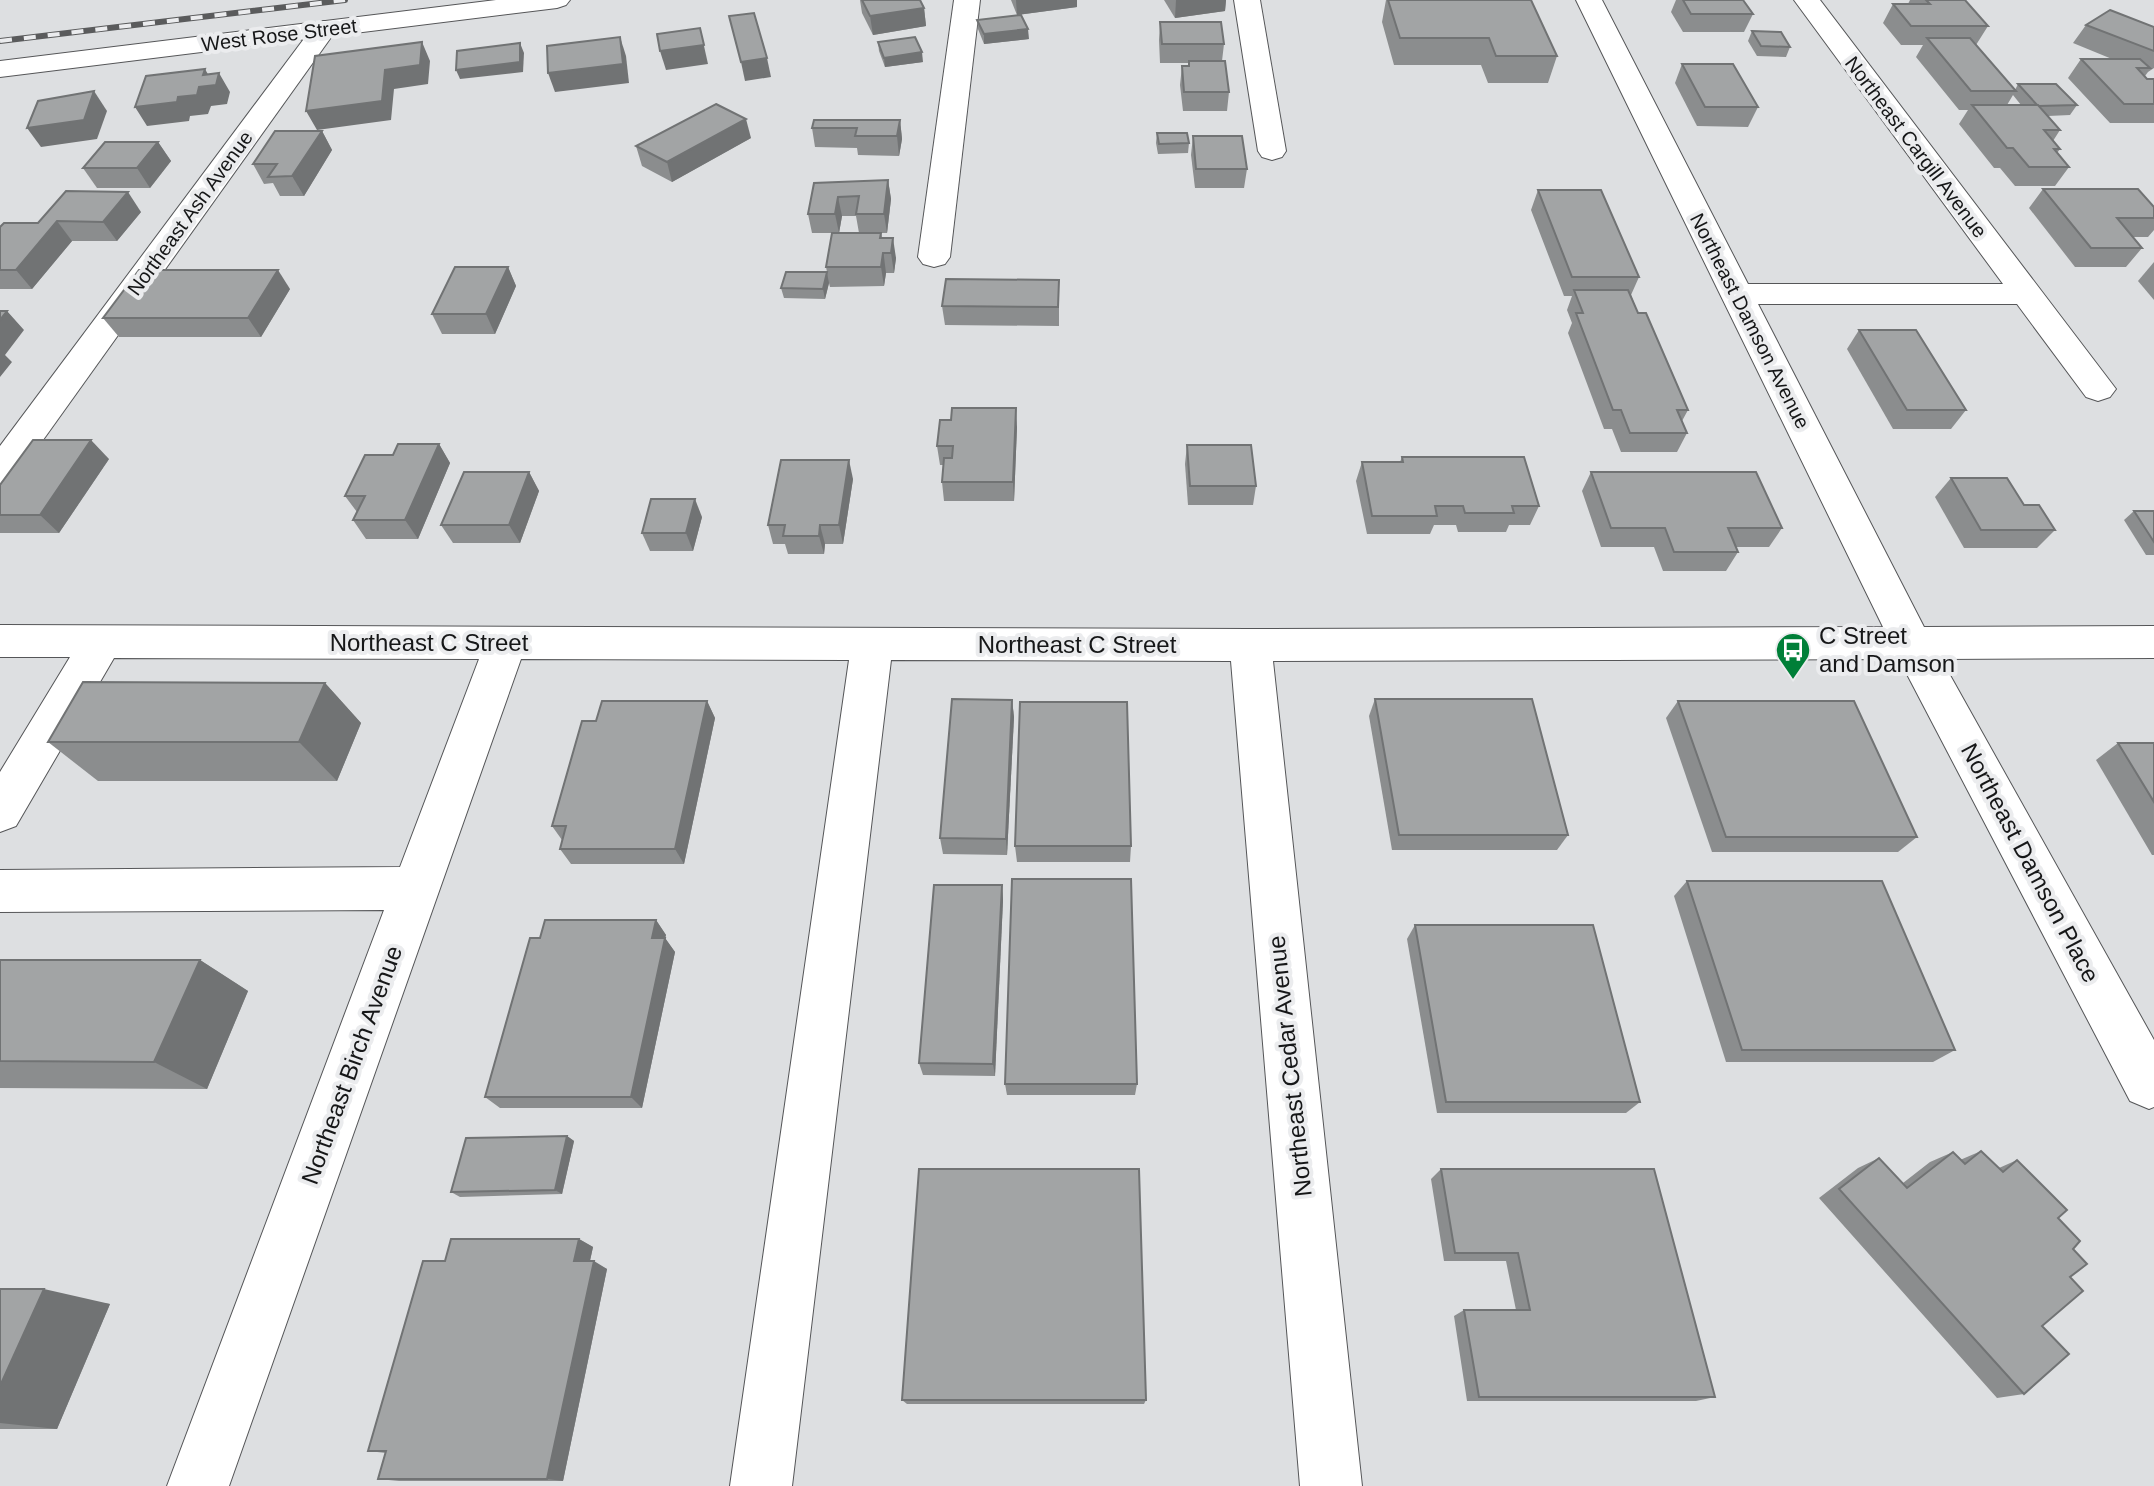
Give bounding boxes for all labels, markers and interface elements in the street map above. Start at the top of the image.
street label: West Rose Street [200,15,358,55]
street label: Northeast Cargill Avenue [1841,52,1991,242]
street label: Northeast Ash Avenue [123,127,257,299]
street label: Northeast Damson Avenue [1686,210,1814,432]
place label: C Street and Damson [1819,622,1955,677]
street label: Northeast C Street [330,629,529,656]
street label: Northeast C Street [978,631,1177,658]
bus stop icon: C Street and Damson [1774,631,1812,681]
street label: Northeast Damson Place [1956,739,2105,987]
street label: Northeast Cedar Avenue [1262,934,1317,1198]
street label: Northeast Birch Avenue [296,942,407,1188]

